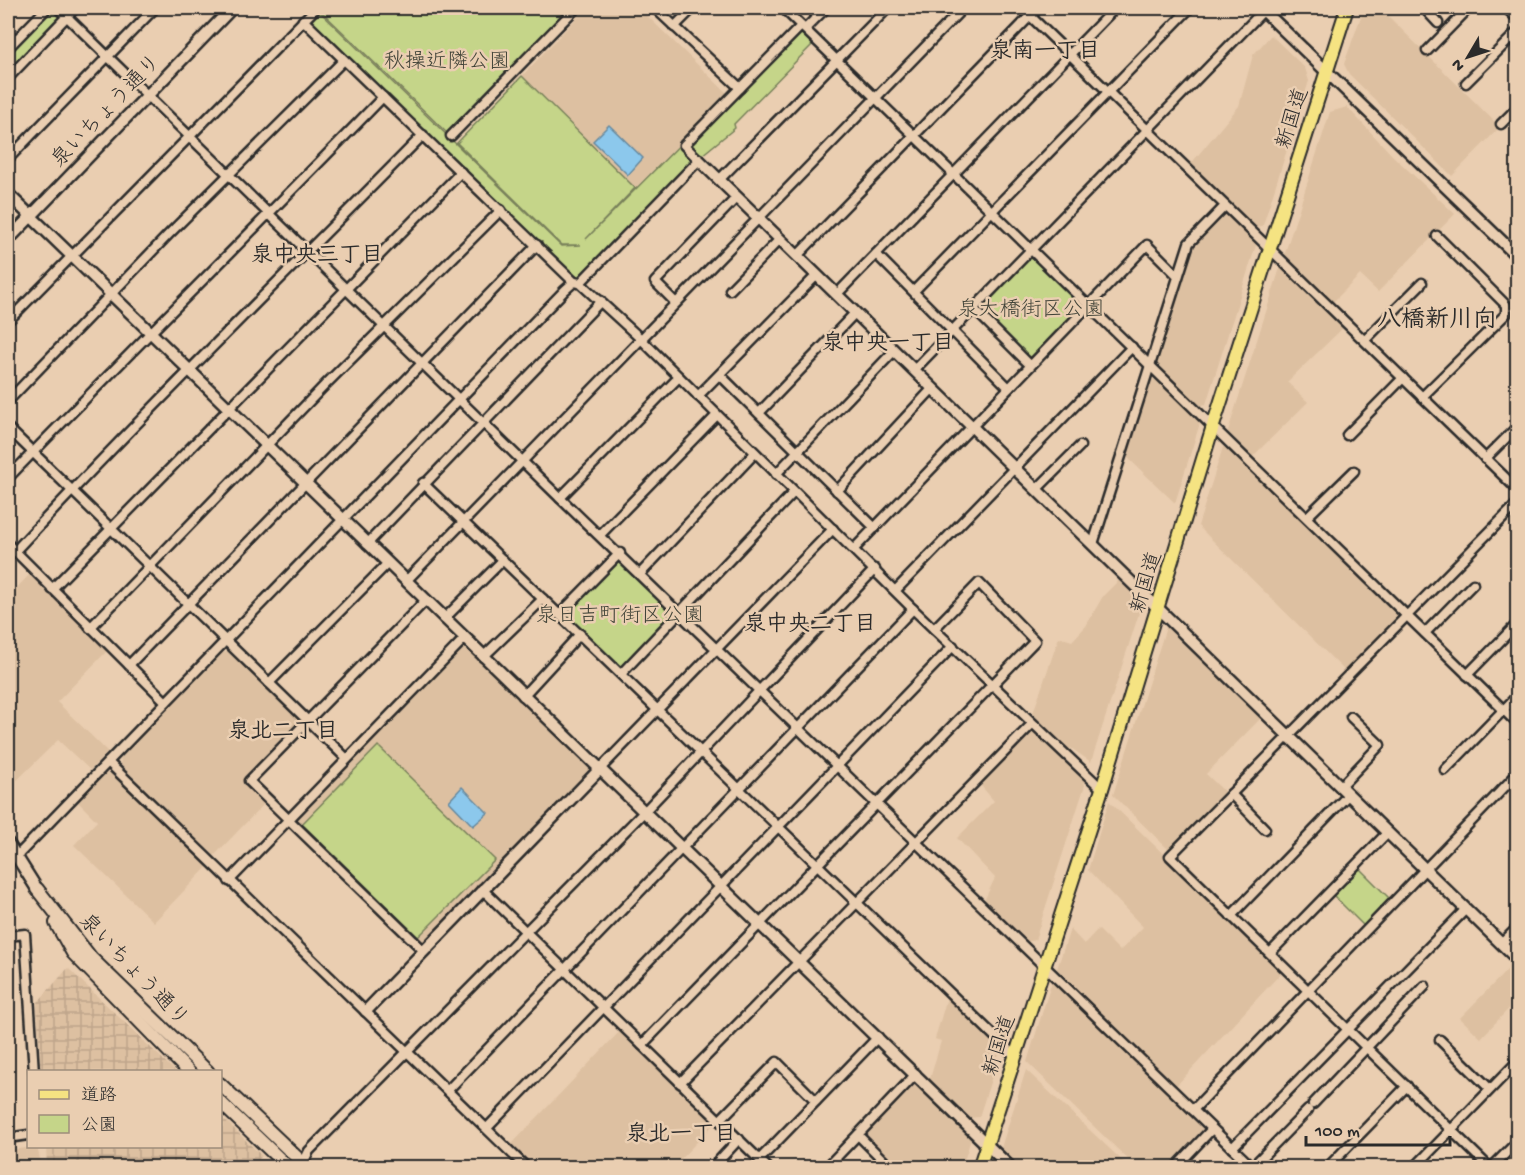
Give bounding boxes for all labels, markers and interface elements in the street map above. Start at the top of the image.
north arrow [1438,27,1498,87]
district label: 泉南一丁目 [990,38,1100,66]
street label: 泉いちょう通り [47,50,168,174]
park label: 秋操近隣公園 [384,50,510,76]
text: N [1448,54,1470,74]
street label: 新国道 [1272,85,1316,153]
district label: 泉中央三丁目 [251,242,383,270]
park label: 泉大橋街区公園 [958,298,1105,324]
district label: 八橋新川向 [1377,306,1497,336]
district label: 泉中央一丁目 [822,330,954,358]
street label: 新国道 [1126,549,1170,617]
park label: 泉日吉町街区公園 [536,603,704,630]
district label: 泉中央二丁目 [744,611,876,639]
district label: 泉北二丁目 [228,718,338,746]
street label: 泉いちょう通り [72,909,193,1033]
street label: 新国道 [979,1012,1023,1080]
legend [27,1070,222,1148]
text: 道路 [81,1085,117,1107]
scale bar [1306,1109,1450,1147]
text: 公園 [81,1116,117,1137]
district label: 泉北一丁目 [626,1121,736,1149]
text: 100 m [1314,1122,1360,1143]

